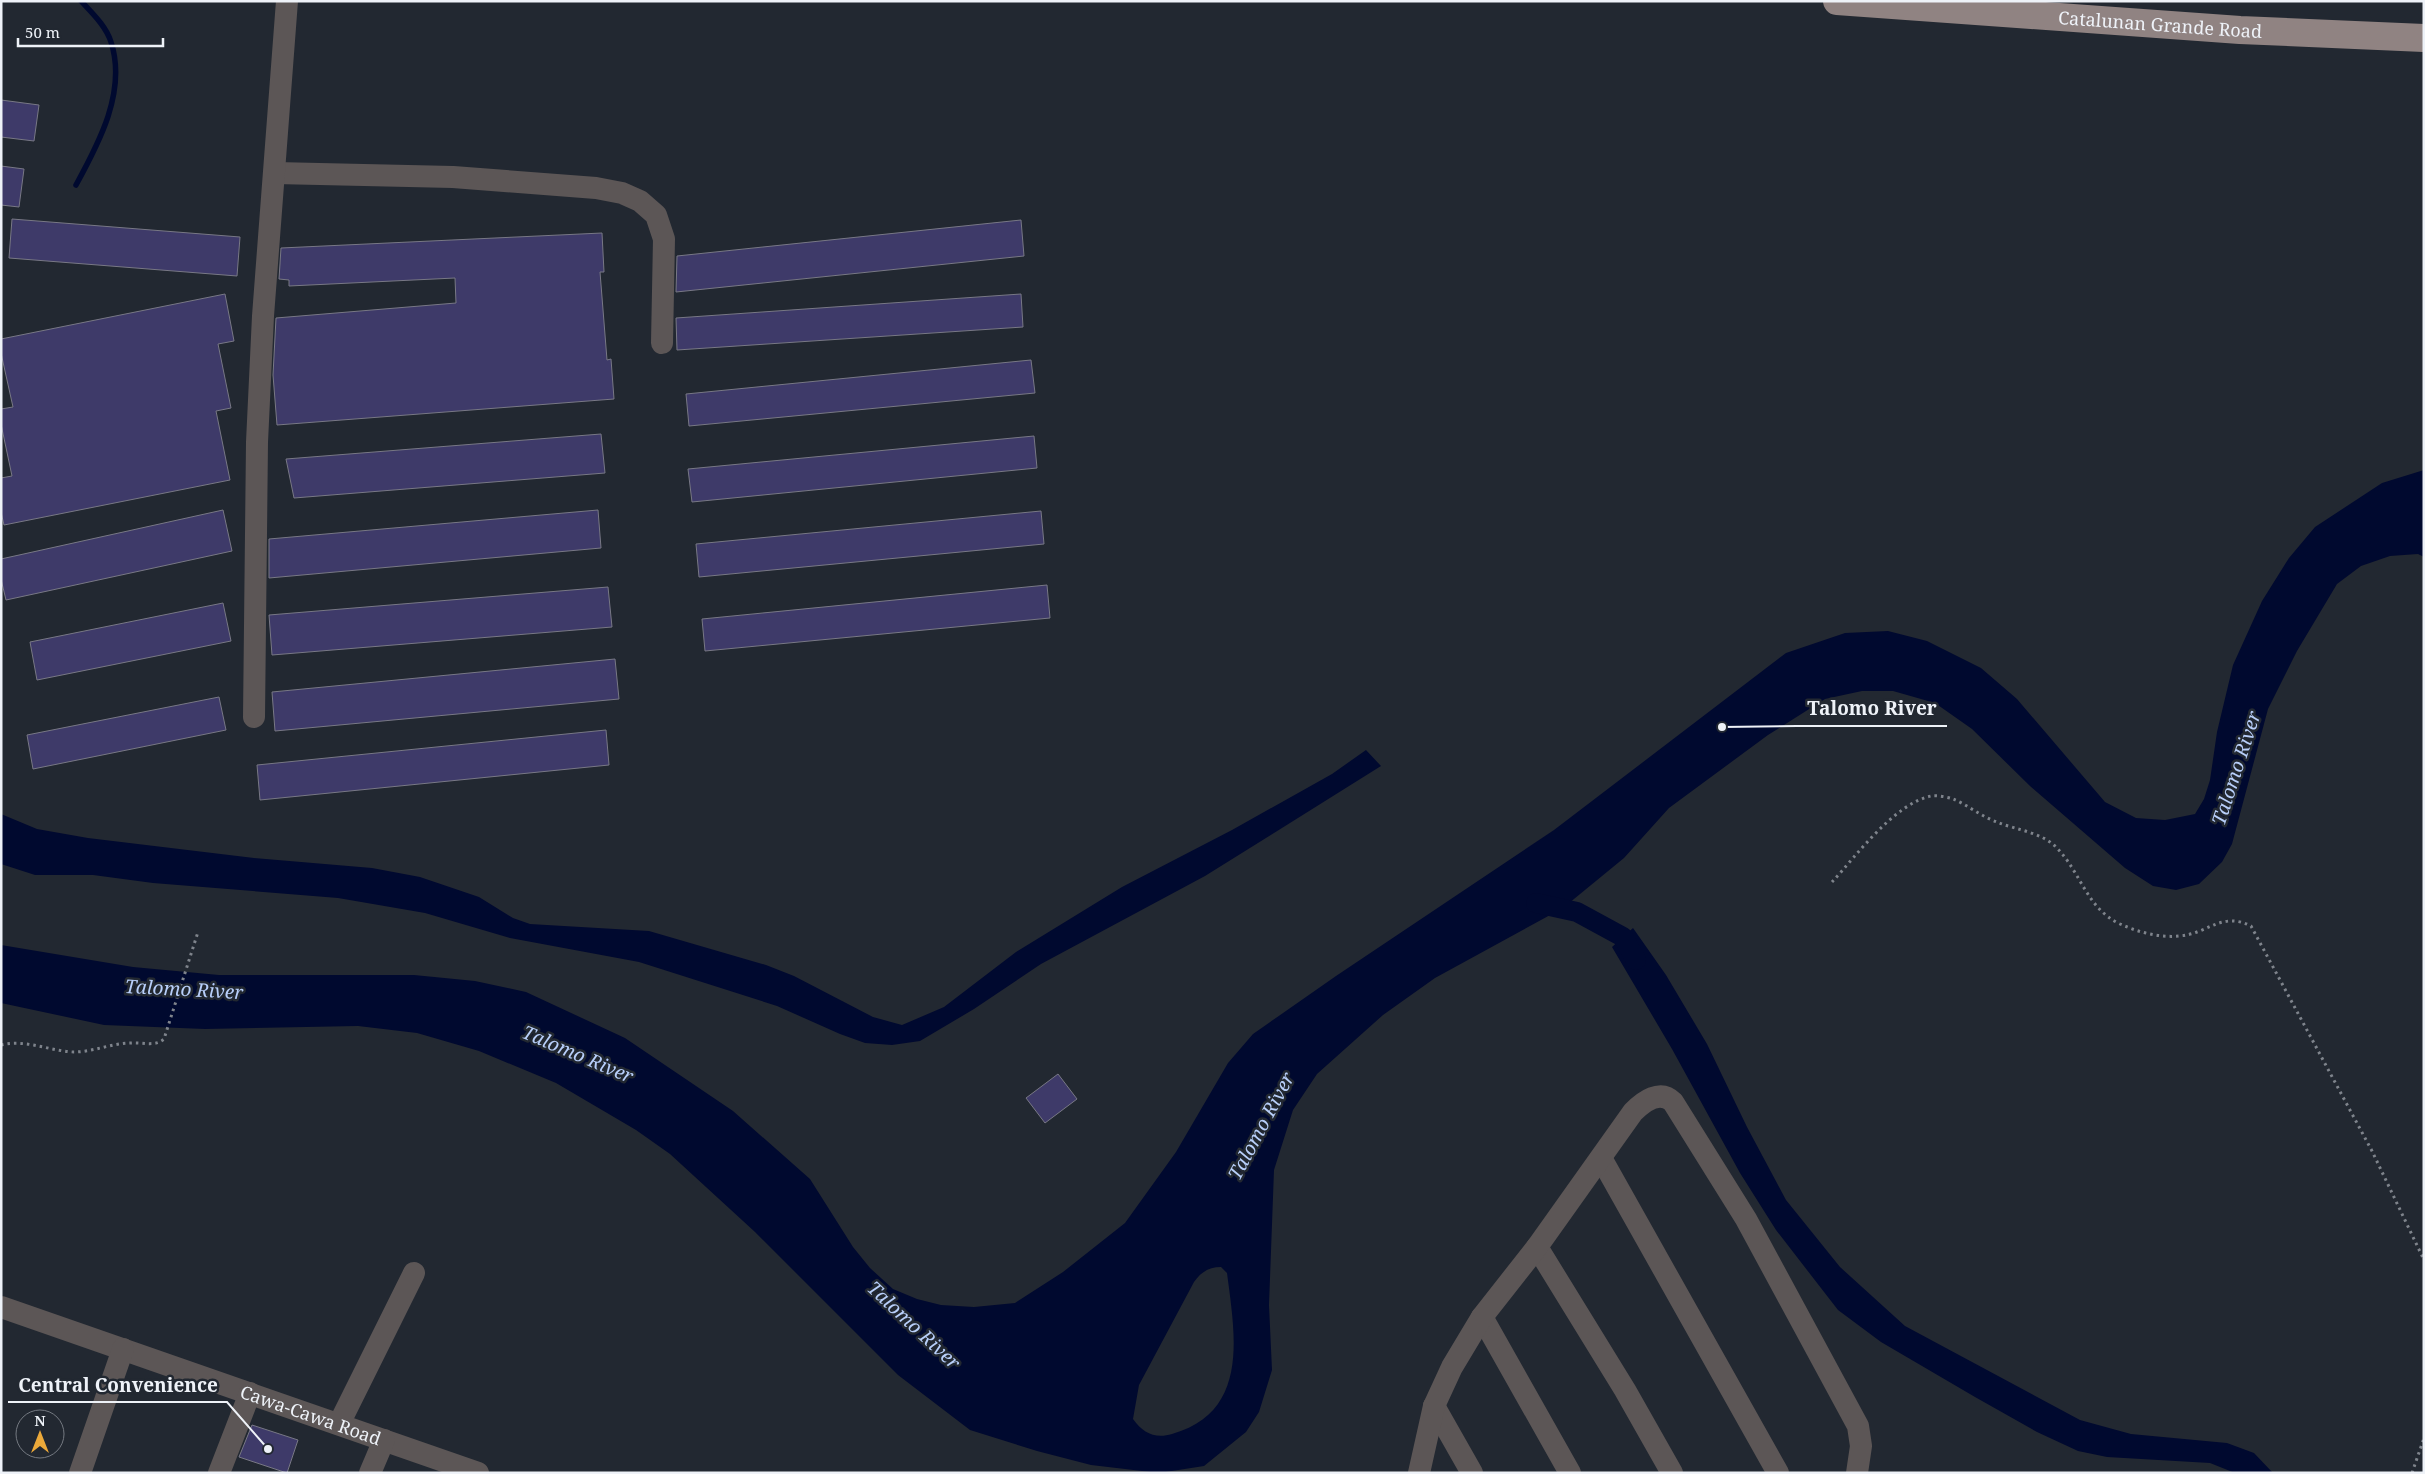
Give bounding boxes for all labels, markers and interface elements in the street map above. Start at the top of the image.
street label: Catalunan Grande Road [2057,5,2263,43]
scale bar [18,15,162,47]
text: 50 m [25,22,60,42]
callout: Talomo River [1797,692,1947,726]
text: Talomo River [1807,695,1937,721]
water label: Talomo River [2205,708,2267,828]
water label: Talomo River [124,973,244,1005]
water label: Talomo River [518,1019,638,1089]
water label: Talomo River [1222,1067,1300,1184]
water label: Talomo River [862,1275,966,1375]
callout: Central Convenience [8,1368,227,1402]
text: Central Convenience [18,1372,218,1398]
street label: Cawa-Cawa Road [237,1379,384,1450]
north arrow [15,1409,65,1459]
text: N [34,1411,46,1430]

